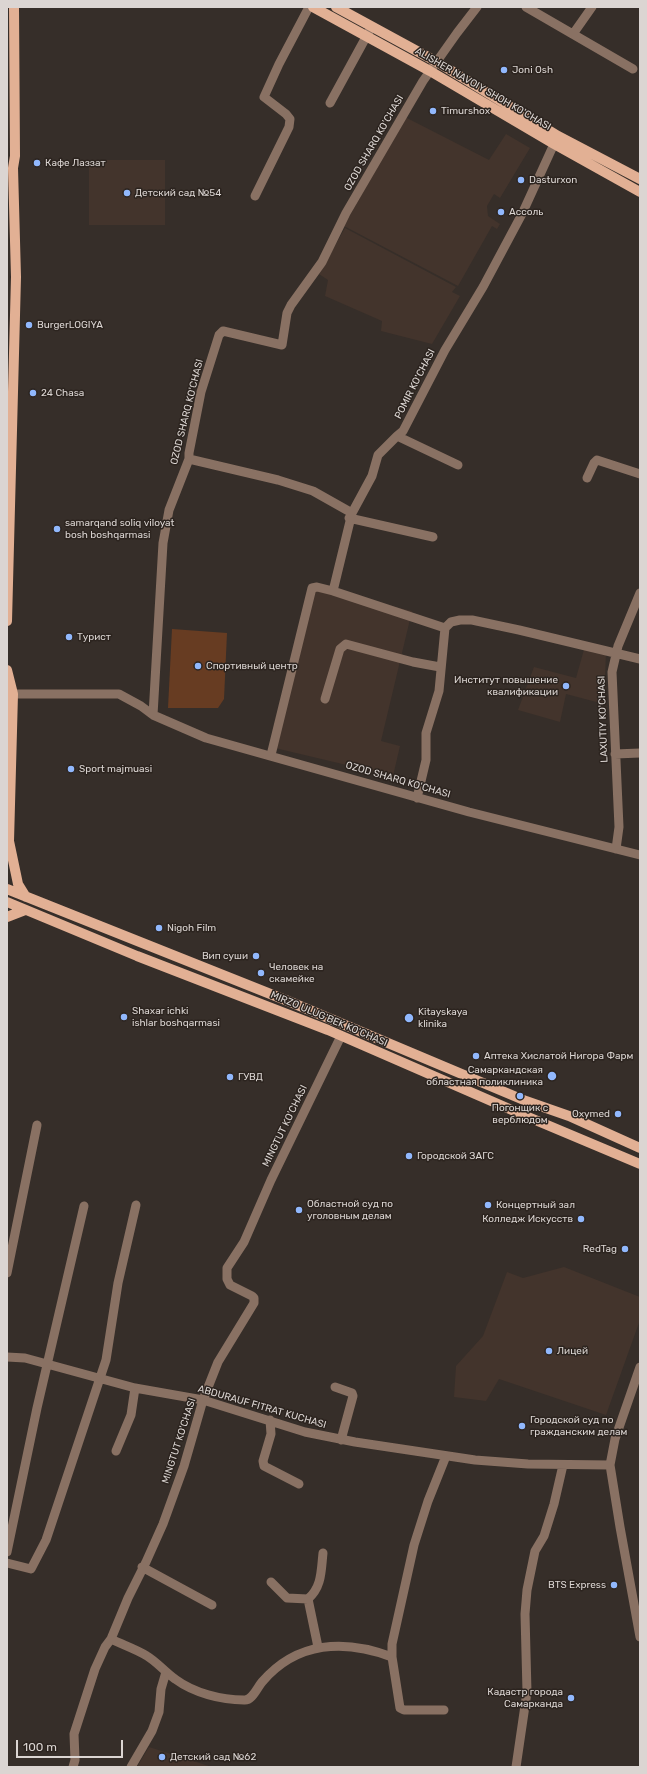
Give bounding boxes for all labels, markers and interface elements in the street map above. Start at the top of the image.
street label: ALISHER NAVOIY SHOH KO'CHASI [413,45,553,133]
place label: Joni Osh [512,64,553,76]
marker: Joni Osh [499,65,509,75]
street label: OZOD SHARQ KO'CHASI [342,93,406,193]
place label: Timurshox [441,105,490,117]
marker: Timurshox [428,106,438,116]
place label: Кафе Лаззат [45,157,106,169]
marker: Кафе Лаззат [32,158,42,168]
place label: Dasturxon [529,174,577,186]
marker: Dasturxon [516,175,526,185]
place label: Детский сад №54 [135,187,222,199]
marker: Детский сад №54 [122,188,132,198]
place label: Ассоль [509,206,543,218]
marker: Ассоль [496,207,506,217]
place label: BurgerLOGIYA [37,319,103,331]
marker: BurgerLOGIYA [24,320,34,330]
street label: POMIR KO'CHASI [392,347,438,421]
street label: OZOD SHARQ KO'CHASI [168,358,206,466]
place label: 24 Chasa [41,387,84,399]
marker: 24 Chasa [28,388,38,398]
place label: samarqand soliq viloyat bosh boshqarmasi [65,517,174,540]
marker: samarqand soliq viloyat bosh boshqarmasi [52,524,62,534]
place label: Турист [77,631,111,643]
marker: Турист [64,632,74,642]
place label: Спортивный центр [206,660,298,672]
marker: Спортивный центр [193,661,203,671]
place label: Институт повышение квалификации [454,674,558,698]
street label: LAXUTIY KO'CHASI [595,675,611,763]
marker: Институт повышение квалификации [561,681,571,691]
street label: OZOD SHARQ KO'CHASI [344,759,452,801]
place label: Sport majmuasi [79,763,152,775]
marker: Sport majmuasi [66,764,76,774]
place label: Nigoh Film [167,922,216,934]
marker: Nigoh Film [154,923,164,933]
place label: Вип суши [202,950,248,962]
marker: Вип суши [251,951,261,961]
place label: Человек на скамейке [269,961,323,984]
marker: Человек на скамейке [256,968,266,978]
street label: MIRZO ULUG'BEK KO'CHASI [269,989,389,1049]
place label: Shaxar ichki ishlar boshqarmasi [132,1005,220,1028]
place label: Kitayskaya klinika [418,1006,468,1030]
marker: Shaxar ichki ishlar boshqarmasi [119,1012,129,1022]
marker: Kitayskaya klinika [403,1012,415,1024]
place label: Аптека Хислатой Нигора Фарм [484,1050,633,1062]
marker: Аптека Хислатой Нигора Фарм [471,1051,481,1061]
place label: Самаркандская областная поликлиника [426,1064,543,1088]
marker: Самаркандская областная поликлиника [546,1070,558,1082]
place label: ГУВД [238,1071,263,1083]
marker: ГУВД [225,1072,235,1082]
street label: MINGTUT KO'CHASI [260,1083,310,1169]
marker: Погонщик с верблюдом [515,1091,525,1101]
place label: Погонщик с верблюдом [492,1102,548,1126]
place label: Oxymed [572,1108,610,1120]
marker: Oxymed [613,1109,623,1119]
place label: Городской ЗАГС [417,1150,494,1162]
marker: Городской ЗАГС [404,1151,414,1161]
place label: Областной суд по уголовным делам [307,1198,393,1222]
place label: Концертный зал [496,1199,575,1211]
marker: Концертный зал [483,1200,493,1210]
marker: Областной суд по уголовным делам [294,1205,304,1215]
place label: Колледж Искусств [482,1213,573,1225]
marker: Колледж Искусств [576,1214,586,1224]
place label: RedTag [583,1243,617,1255]
marker: RedTag [620,1244,630,1254]
place label: Лицей [557,1345,588,1357]
marker: Лицей [544,1346,554,1356]
street label: ABDURAUF FITRAT KUCHASI [196,1383,328,1431]
street label: MINGTUT KO'CHASI [159,1397,199,1485]
place label: Городской суд по гражданским делам [530,1414,627,1438]
marker: Городской суд по гражданским делам [517,1421,527,1431]
place label: BTS Express [548,1579,606,1591]
marker: BTS Express [609,1580,619,1590]
place label: Кадастр города Самарканда [487,1686,563,1710]
marker: Кадастр города Самарканда [566,1693,576,1703]
scale bar [18,1732,125,1758]
text: 100 m [23,1740,57,1754]
place label: Детский сад №62 [170,1751,256,1763]
marker: Детский сад №62 [157,1752,167,1762]

